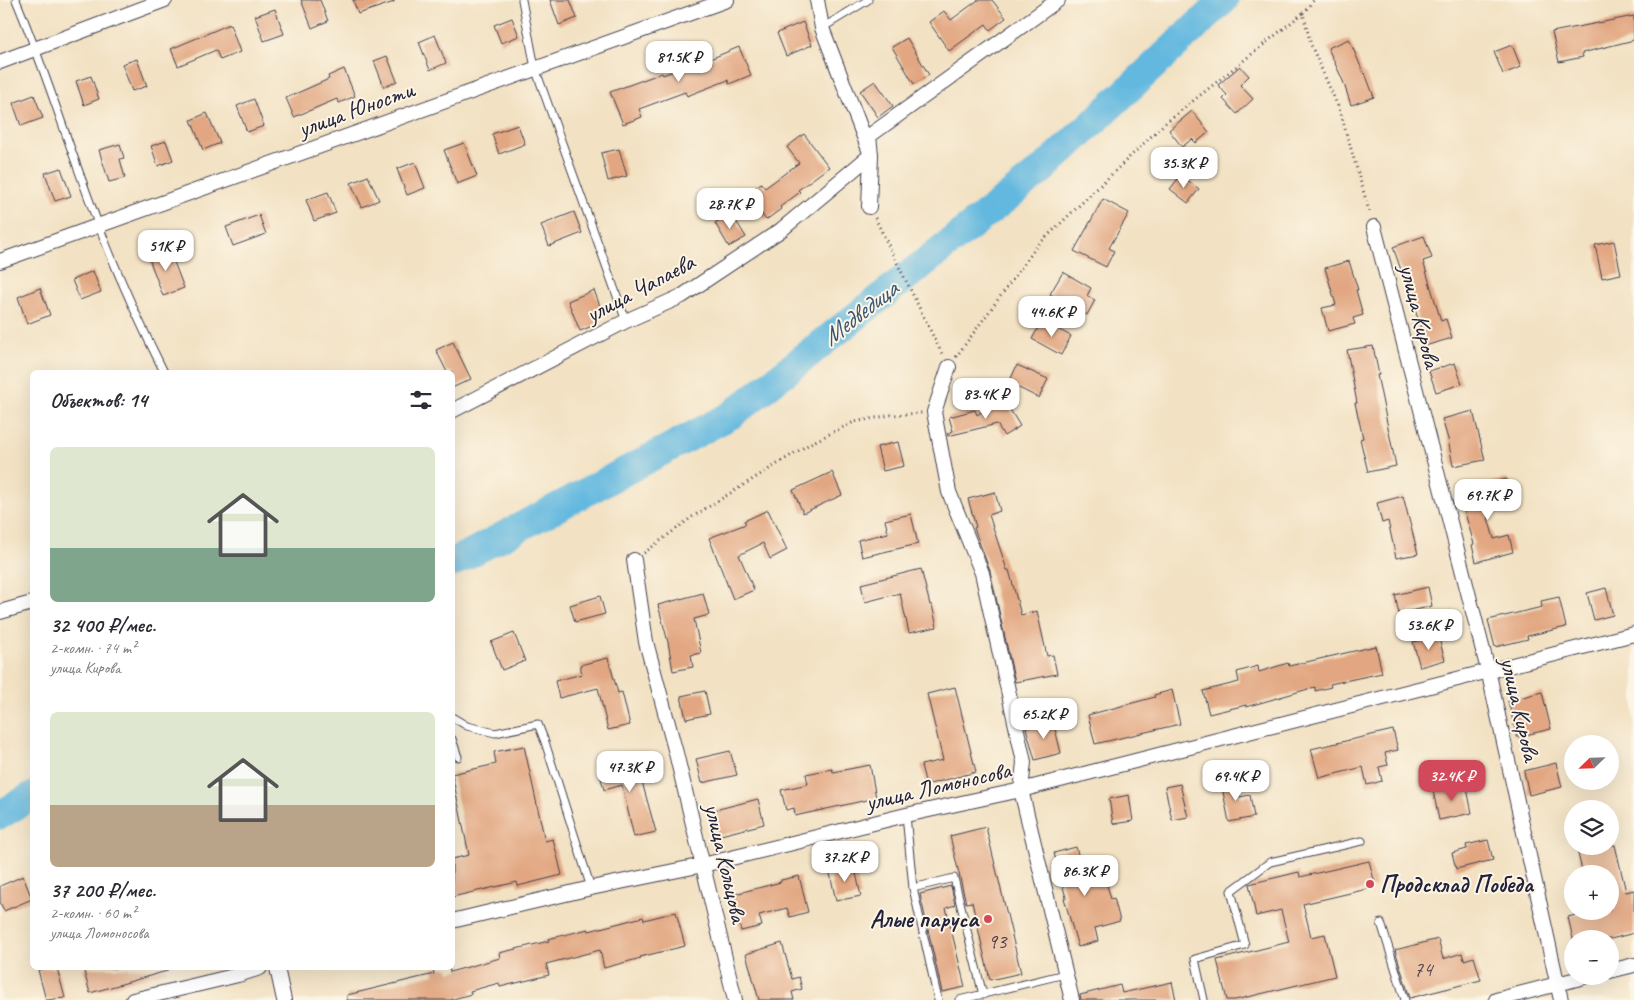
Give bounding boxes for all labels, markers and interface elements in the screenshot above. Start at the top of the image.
pin: 81.5K ₽ [633,41,725,83]
text: 81.5K ₽ [657,47,701,67]
street label: улица Юности [292,74,419,145]
pin: 35.3K ₽ [1138,146,1230,189]
text: 35.3K ₽ [1162,153,1206,173]
pin: 28.7K ₽ [684,188,776,230]
text: 28.7K ₽ [708,194,752,214]
pin: 51K ₽ [131,230,201,272]
text: 51K ₽ [149,236,183,256]
street label: улица Чапаева [579,246,701,330]
street label: улица Кирова [1392,259,1448,373]
water label: Медведица [815,272,906,353]
pin: 44.6K ₽ [1006,296,1098,338]
text: 44.6K ₽ [1029,302,1075,322]
pin: 83.4K ₽ [940,378,1032,420]
text: 83.4K ₽ [963,384,1009,404]
icon: filters [407,386,435,414]
text: Объектов: 14 [50,387,147,413]
pin: 69.7K ₽ [1442,478,1534,521]
icon: home [198,480,288,570]
text: 69.7K ₽ [1465,485,1511,505]
pin: 53.6K ₽ [1383,608,1475,651]
text: 32 400 ₽/мес. [50,612,156,638]
text: 53.6K ₽ [1406,615,1452,635]
text: 2-комн. · 74 m² [50,638,136,658]
street label: улица Кирова [1493,652,1547,766]
text: улица Кирова [50,658,121,678]
pin: 65.2K ₽ [998,698,1090,740]
text: 65.2K ₽ [1021,704,1067,724]
north arrow [1564,735,1619,790]
map controls [1564,735,1619,985]
icon: home [198,745,288,835]
pin: 47.3K ₽ [584,750,676,793]
street label: улица Ломоносова [861,754,1015,818]
text: 47.3K ₽ [608,757,652,777]
pin: 69.4K ₽ [1190,760,1282,802]
pin: 32.4K ₽ [1406,760,1498,802]
text: 69.4K ₽ [1213,766,1259,786]
text: 32.4K ₽ [1429,766,1475,786]
street label: улица Кольцова [697,799,755,927]
button: layers [1564,800,1619,855]
pin: 37.2K ₽ [799,840,891,883]
text: 37.2K ₽ [823,847,867,867]
pin: 86.3K ₽ [1039,854,1131,897]
text: 86.3K ₽ [1062,861,1108,881]
button: + [1564,865,1619,920]
place label: Продсклад Победа [1380,869,1534,899]
text: 37 200 ₽/мес. [50,877,156,903]
marker: Продсклад Победа [1364,878,1376,890]
text: 2-комн. · 60 m² [50,903,136,923]
place label: Алые паруса [870,904,980,934]
marker: Алые паруса [982,913,994,925]
text: улица Ломоносова [50,923,149,943]
house number: 93 [988,928,1008,954]
button: − [1564,930,1619,985]
house number: 74 [1414,956,1435,982]

